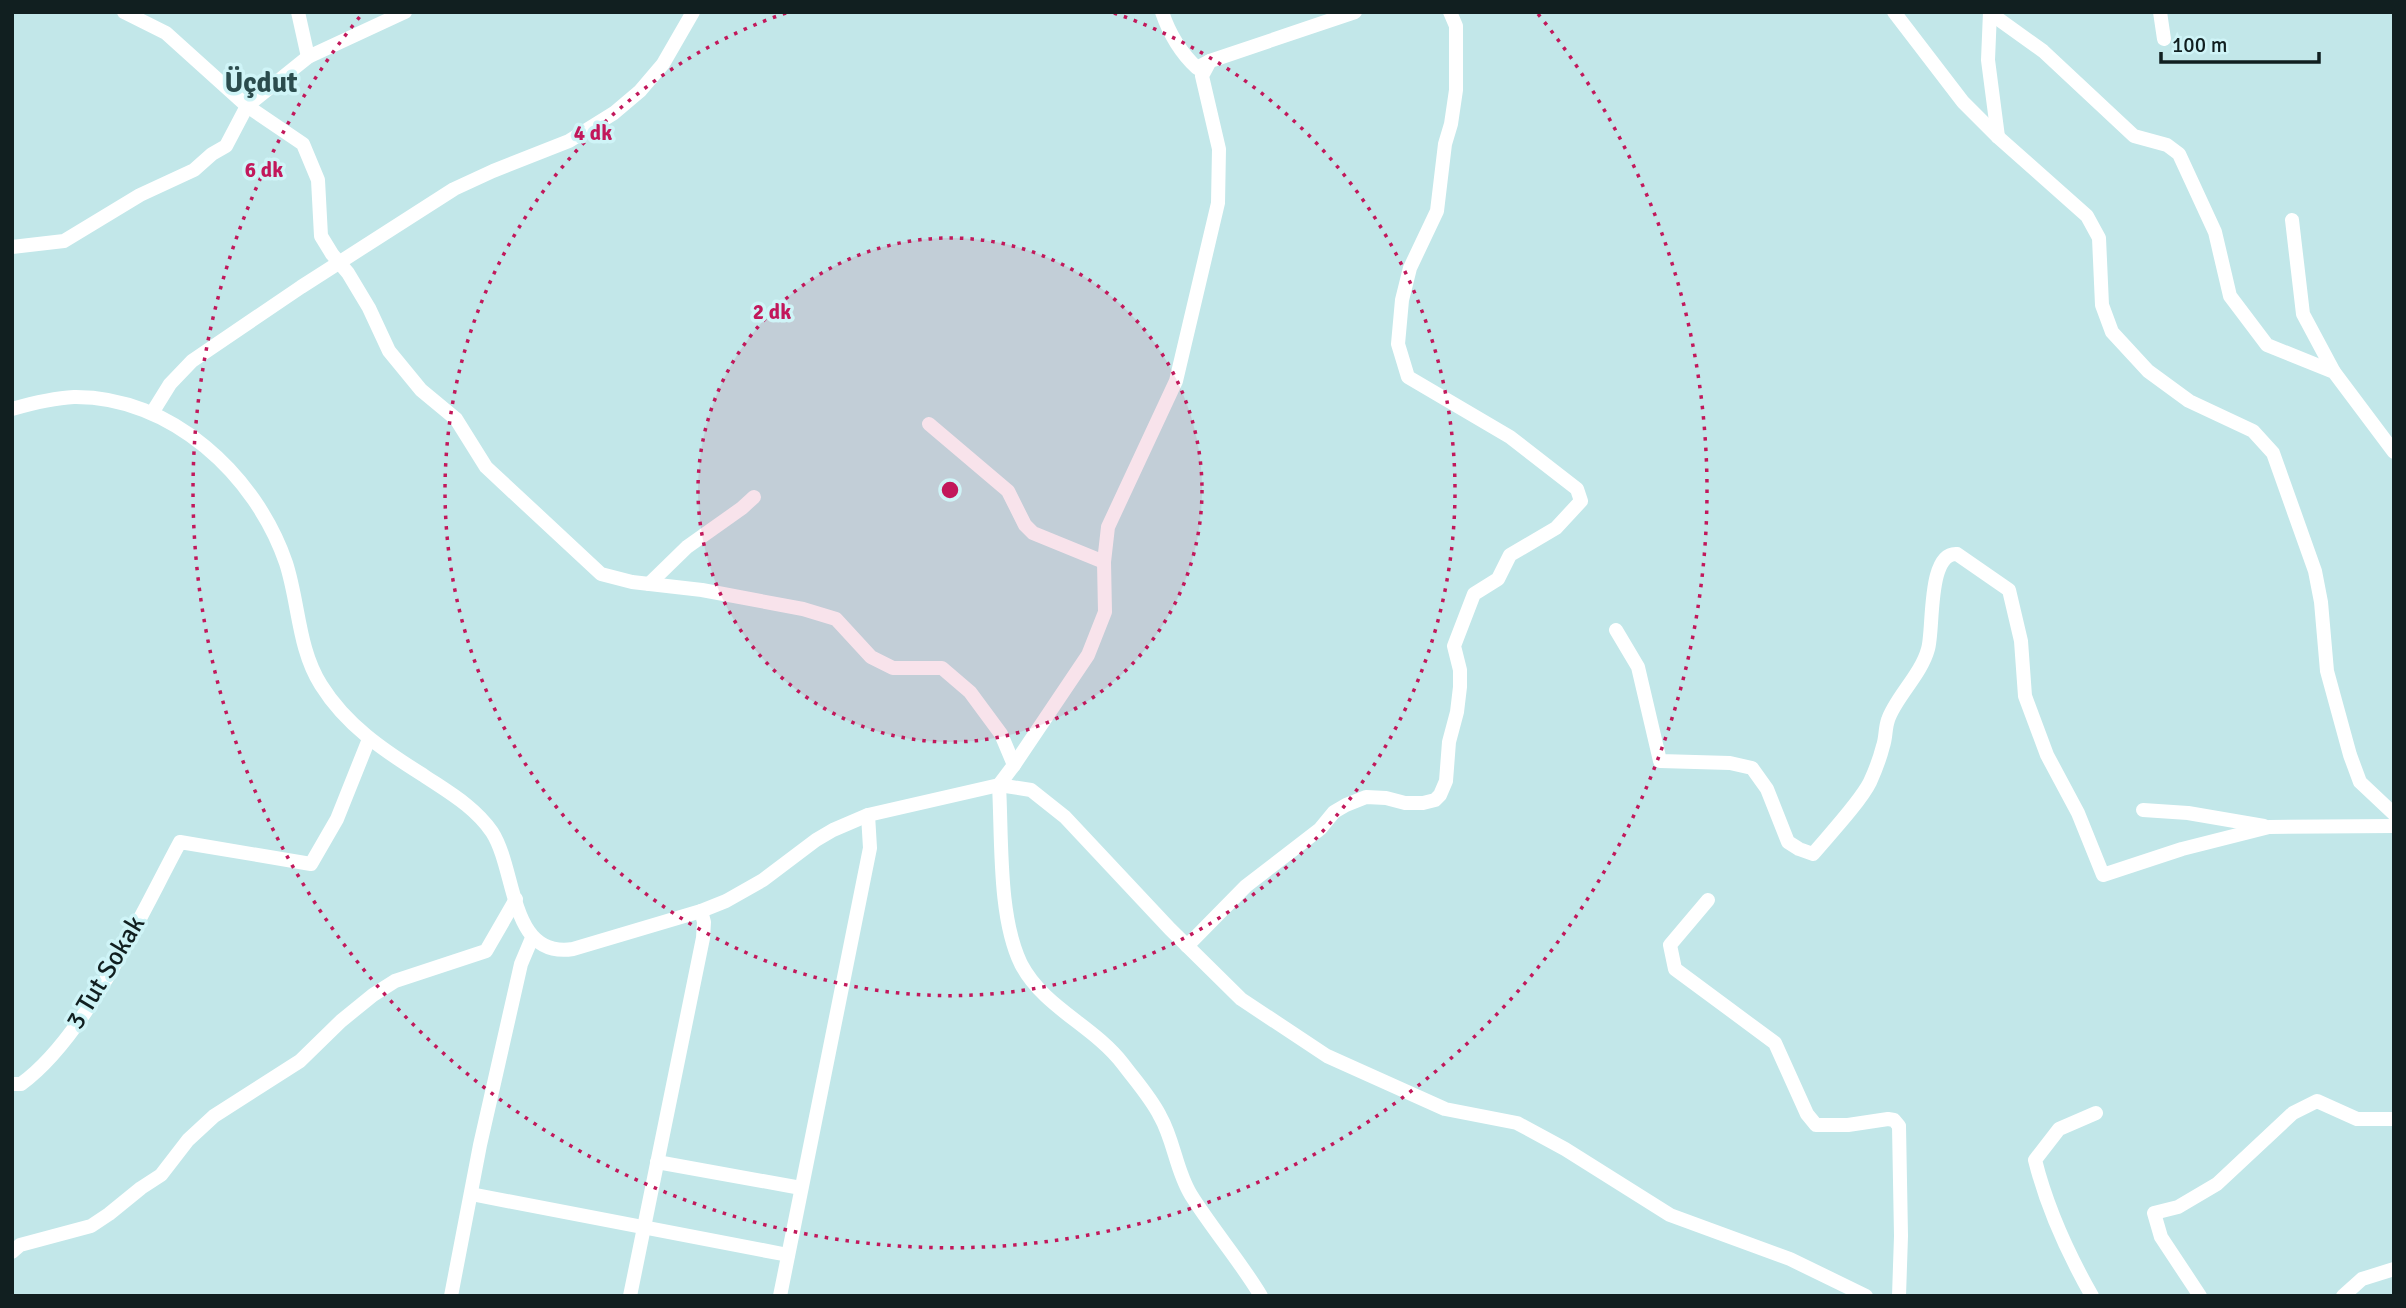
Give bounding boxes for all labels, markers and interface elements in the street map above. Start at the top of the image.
scale bar [2161,21,2318,65]
text: 100 m [2172,32,2227,58]
district label: Üçdut [224,66,298,100]
text: 4 dk [574,120,612,146]
text: 6 dk [245,157,283,183]
text: 2 dk [753,299,791,325]
centre of rings [938,478,962,502]
street label: 3 Tut Sokak [60,910,152,1035]

